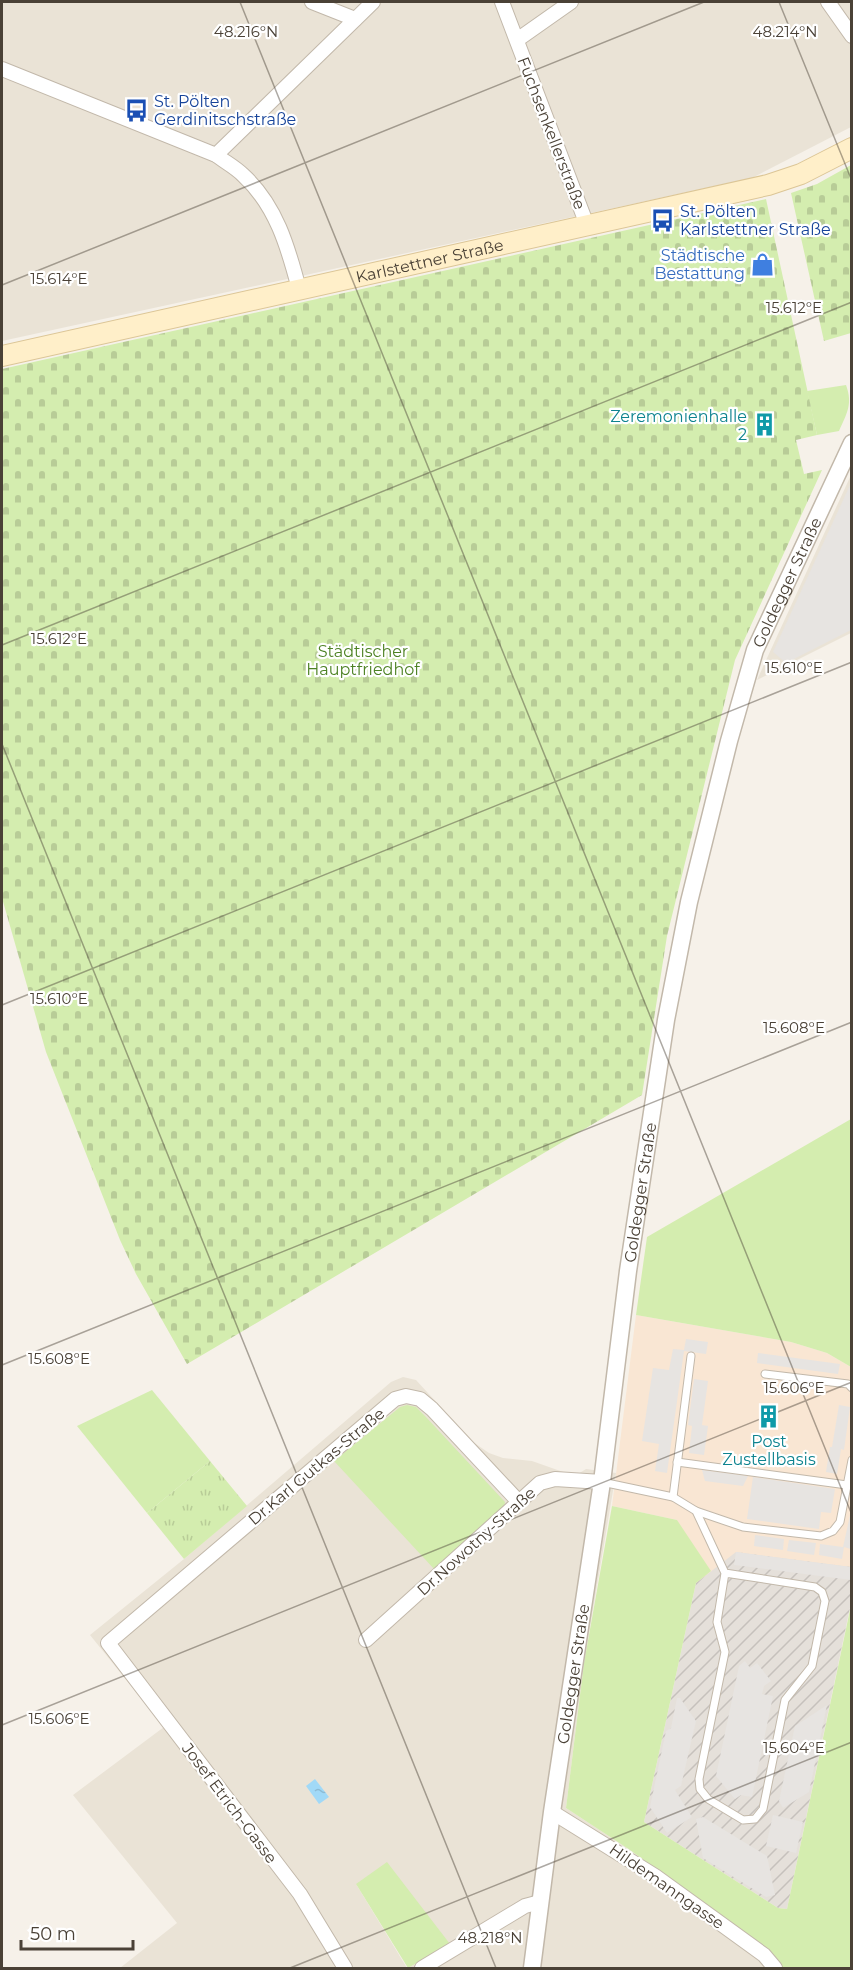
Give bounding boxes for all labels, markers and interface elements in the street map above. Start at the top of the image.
text: 48.216°N [214,22,278,41]
text: 48.214°N [753,22,818,41]
street label: Fuchsenkellerstraße [514,54,589,212]
place label: St. Pölten Gerdinitschstraße [154,92,296,129]
bus stop icon: St. Pölten Gerdinitschstraße [123,97,149,123]
place label: St. Pölten Karlstettner Straße [680,202,831,239]
bus stop icon: St. Pölten Karlstettner Straße [649,207,675,233]
street label: Karlstettner Straße [354,235,505,287]
place label: Städtische Bestattung [655,246,745,283]
shop icon: Städtische Bestattung [750,251,776,277]
text: 15.614°E [30,269,88,288]
text: 15.612°E [766,298,822,317]
place label: Zeremonienhalle 2 [610,407,747,444]
building icon: Zeremonienhalle 2 [752,412,778,438]
street label: Goldegger Straße [749,514,826,651]
text: 15.612°E [31,629,87,648]
park label: Städtischer Hauptfriedhof [306,642,420,679]
text: 15.610°E [765,658,823,677]
text: 15.610°E [30,989,88,1008]
text: 15.608°E [763,1018,825,1037]
street label: Goldegger Straße [620,1121,660,1264]
text: 15.608°E [28,1349,90,1368]
text: 15.606°E [763,1378,825,1397]
building icon: Post Zustellbasis [756,1403,782,1429]
street label: Dr.Karl Gutkas-Straße [244,1404,388,1529]
place label: Post Zustellbasis [722,1432,816,1469]
street label: Dr.Nowotny-Straße [413,1483,539,1600]
street label: Goldegger Straße [553,1603,593,1745]
text: 15.606°E [28,1709,90,1728]
text: 15.604°E [763,1738,825,1757]
street label: Josef Etrich-Gasse [178,1739,281,1867]
street label: Hildemanngasse [606,1840,728,1933]
scale bar [21,1913,134,1951]
text: 50 m [30,1923,76,1945]
text: 48.218°N [457,1928,523,1947]

